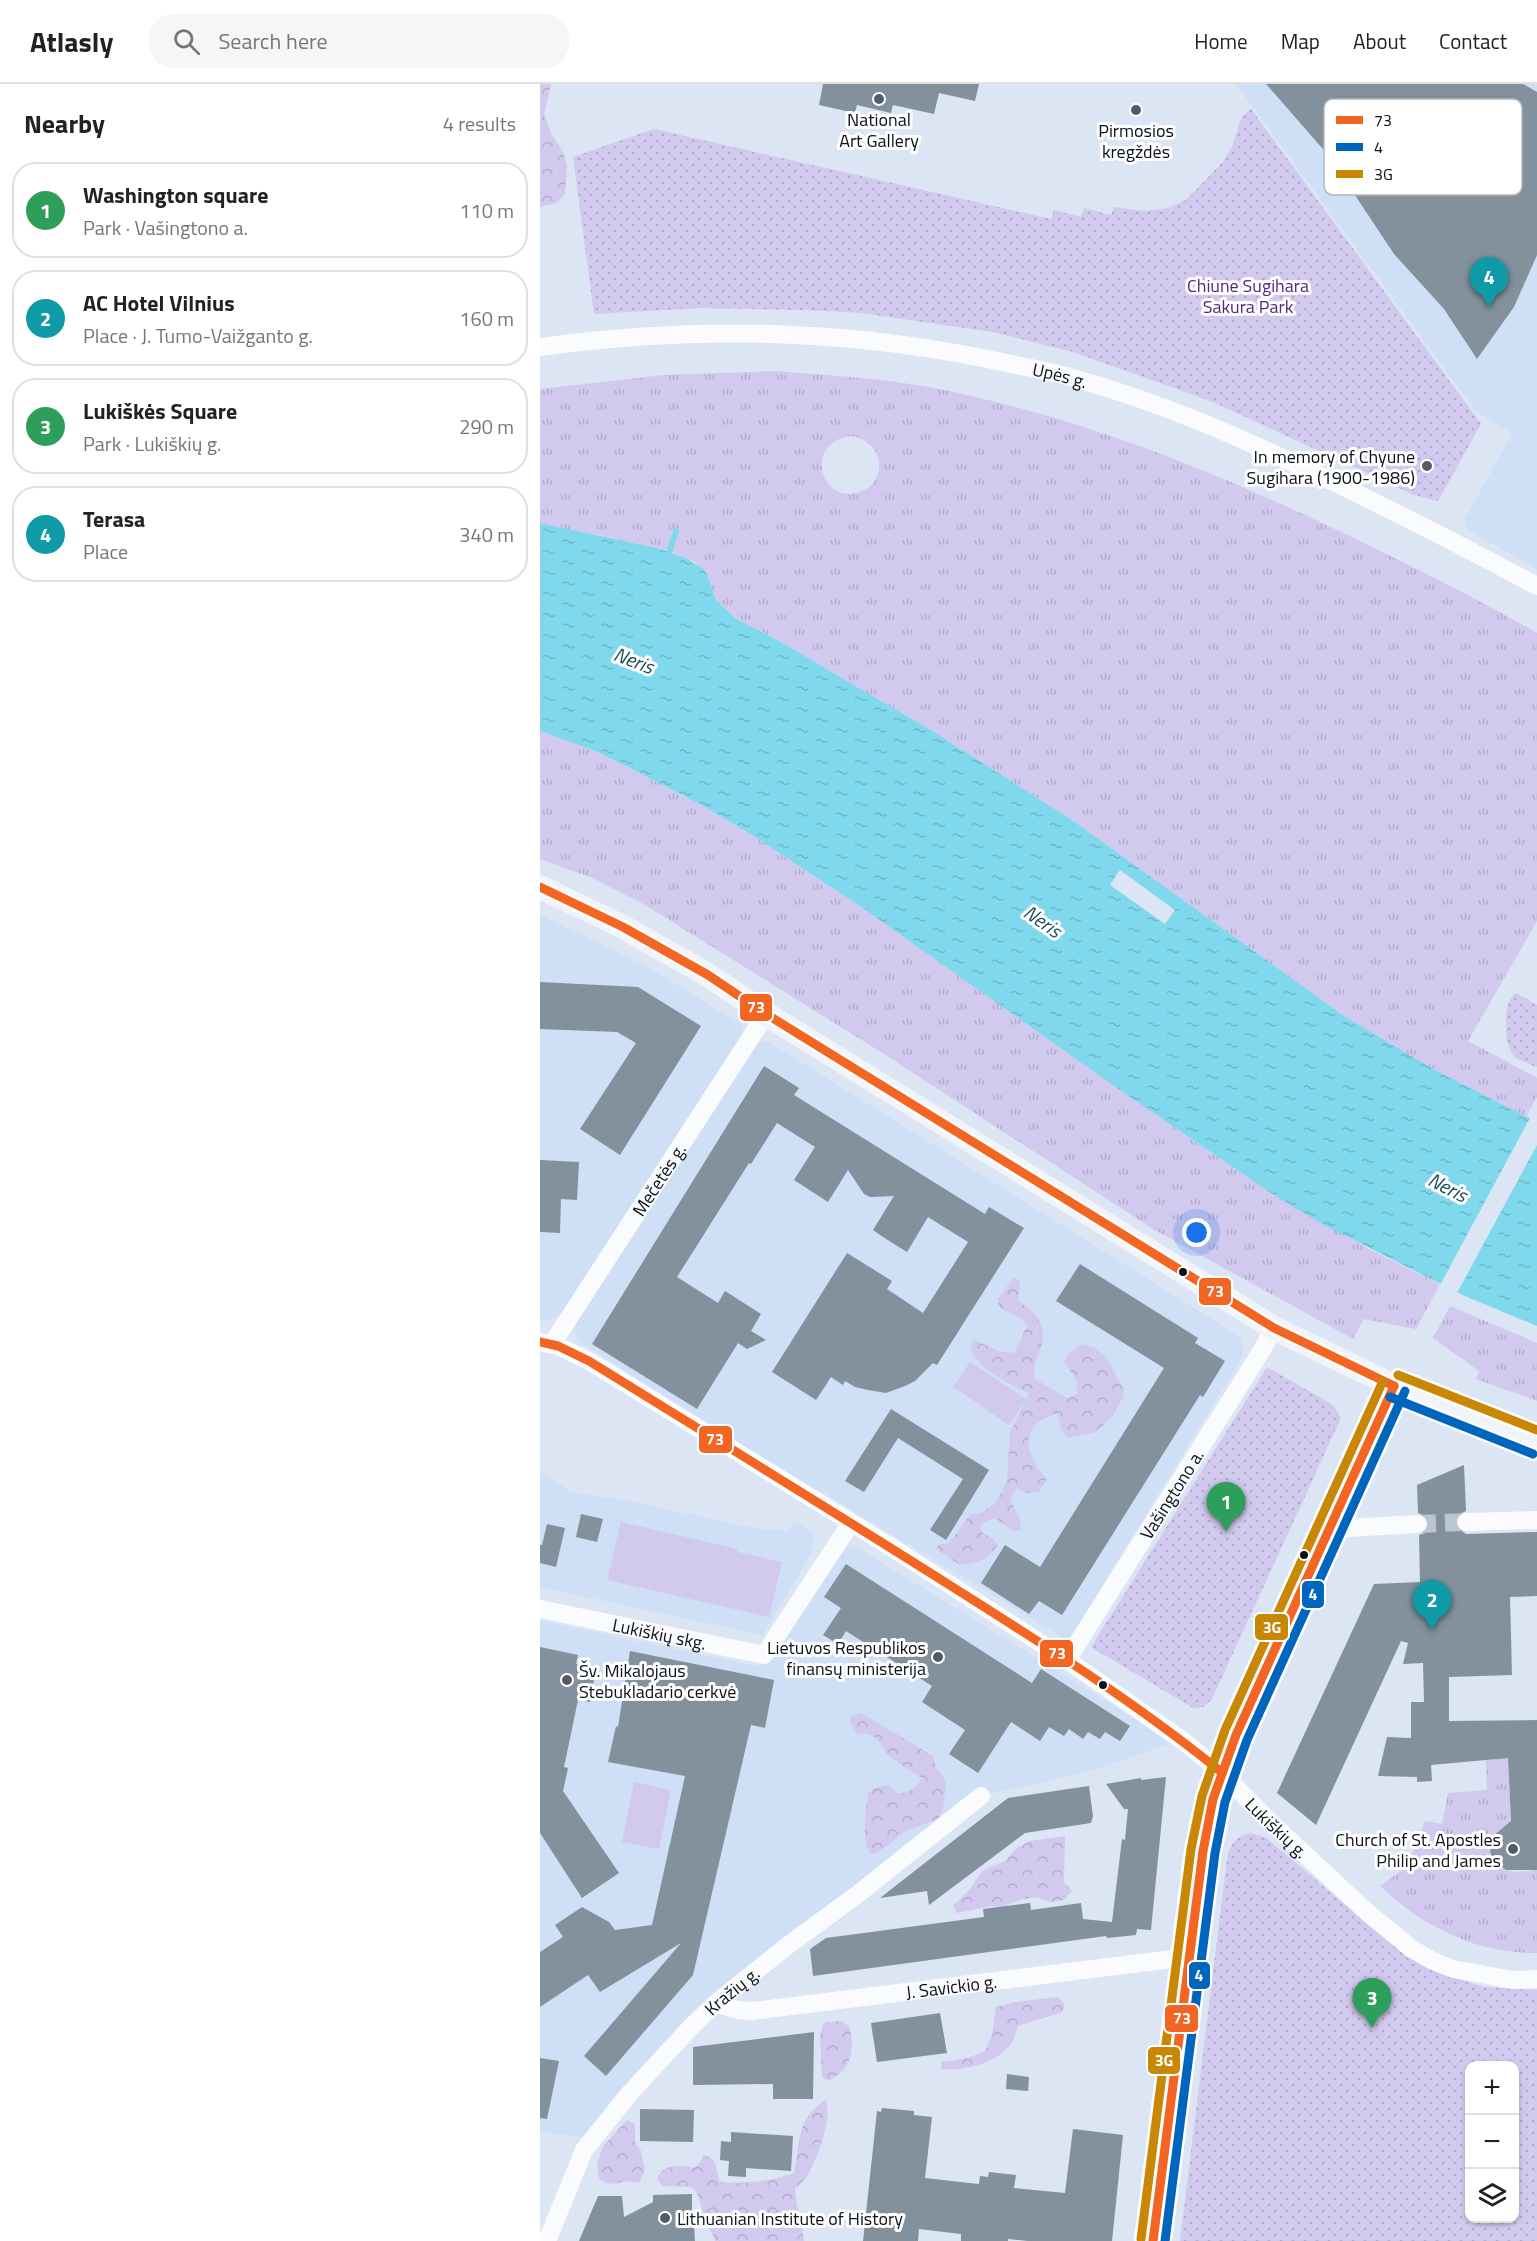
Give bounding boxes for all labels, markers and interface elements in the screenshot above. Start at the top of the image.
search box [149,14,569,68]
text: Atlasly [30,20,113,63]
text: Search here [218,24,328,58]
icon: search [170,25,203,58]
text: Home [1194,25,1248,57]
text: Map [1281,25,1320,57]
text: About [1353,25,1406,57]
text: Contact [1439,25,1507,57]
marker: National Art Gallery [872,92,886,106]
legend [1324,99,1522,195]
marker: Pirmosios kregždės [1129,103,1143,117]
text: Nearby [24,104,105,143]
place label: National Art Gallery [839,106,919,154]
text: 4 results [443,108,516,139]
text: 73 [1374,108,1392,132]
place label: Pirmosios kregždės [1098,117,1174,165]
text: 4 [1374,135,1383,159]
text: 3G [1374,162,1393,186]
text: Washington square [83,178,268,212]
text: 1 [40,195,51,226]
text: 110 m [459,195,514,226]
text: Park · Vašingtono a. [83,212,248,243]
pin: 4 [1470,258,1508,307]
park label: Chiune Sugihara Sakura Park [1187,272,1309,320]
text: AC Hotel Vilnius [83,286,235,320]
text: 2 [40,303,51,334]
text: 160 m [459,303,514,334]
text: Place · J. Tumo-Vaižganto g. [83,320,313,351]
street label: Upės g. [1030,355,1091,395]
text: Lukiškės Square [83,394,237,428]
text: 3 [40,411,51,442]
text: 290 m [459,411,514,442]
text: Park · Lukiškių g. [83,428,221,459]
place label: In memory of Chyune Sugihara (1900-1986) [1247,443,1415,491]
marker: In memory of Chyune Sugihara (1900-1986) [1420,459,1434,473]
text: Terasa [83,502,145,536]
text: 4 [40,519,51,550]
text: 340 m [459,519,514,550]
text: Place [83,536,128,567]
water label: Neris [609,638,660,682]
water label: Neris [1017,897,1070,946]
line badge: 73 [739,993,773,1022]
text: 73 [747,995,765,1019]
street label: Mečetės g. [625,1138,692,1221]
water label: Neris [1423,1164,1474,1211]
your location [1182,1218,1211,1247]
unlabelled marker [1177,1266,1189,1278]
line badge: 73 [1198,1277,1232,1306]
text: 73 [1206,1279,1224,1303]
line badge: 73 [698,1425,733,1454]
text: 73 [706,1427,724,1451]
street label: Vašingtono a. [1133,1444,1210,1545]
pin: 1 [1206,1482,1246,1532]
unlabelled marker [1298,1549,1310,1561]
line badge: 4 [1301,1580,1325,1609]
pin: 2 [1412,1580,1452,1630]
text: 4 [1309,1582,1318,1606]
street label: Lukiškių skg. [610,1611,709,1656]
line badge: 3G [1254,1613,1289,1641]
text: 3G [1263,1615,1281,1639]
place label: Lietuvos Respublikos finansų ministerija [767,1634,926,1682]
line badge: 73 [1039,1639,1074,1668]
text: 73 [1048,1641,1066,1665]
marker: Lietuvos Respublikos finansų ministerija [931,1650,945,1664]
place label: Šv. Mikalojaus Stebukladario cerkvė [579,1657,736,1705]
marker: Šv. Mikalojaus Stebukladario cerkvė [560,1673,574,1687]
unlabelled marker [1097,1679,1109,1691]
street label: Lukiškių g. [1239,1791,1314,1864]
place label: Church of St. Apostles Philip and James [1335,1826,1501,1874]
marker: Church of St. Apostles Philip and James [1506,1842,1520,1856]
street label: Kražių g. [698,1960,765,2021]
line badge: 4 [1188,1961,1211,1990]
text: 4 [1195,1963,1204,1987]
street label: J. Savickio g. [904,1967,998,2005]
pin: 3 [1352,1978,1392,2028]
line badge: 73 [1164,2004,1199,2033]
text: 73 [1173,2006,1191,2030]
line badge: 3G [1147,2046,1181,2075]
text: 3G [1155,2048,1173,2072]
map controls [1465,2061,1519,2223]
button: + [1465,2061,1519,2115]
button: − [1465,2115,1519,2169]
button: layers [1465,2169,1519,2223]
place label: Lithuanian Institute of History [677,2205,903,2232]
marker: Lithuanian Institute of History [658,2211,672,2225]

